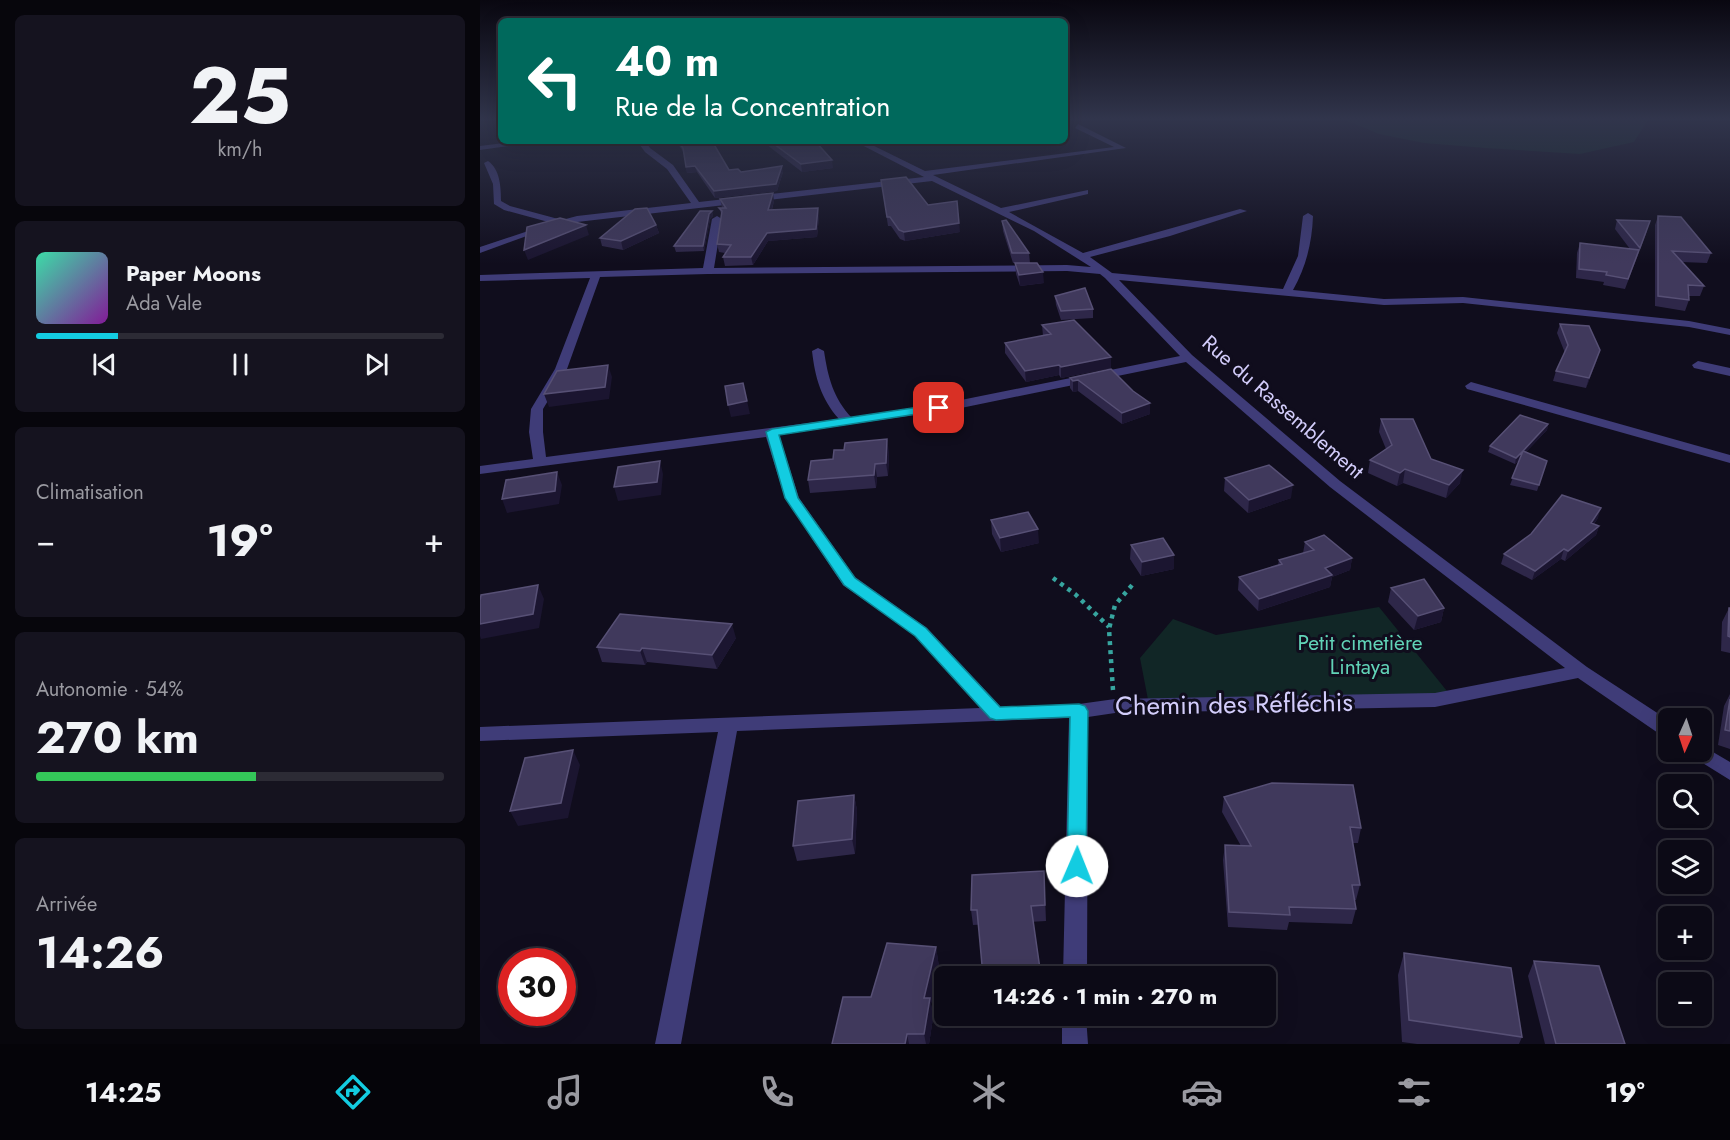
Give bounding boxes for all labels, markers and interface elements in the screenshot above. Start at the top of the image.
text: 40 m [615,31,719,92]
text: 25 [189,40,291,152]
icon: left [516,42,594,120]
text: Rue de la Concentration [615,87,891,126]
text: km/h [217,135,263,164]
text: Paper Moons [126,257,261,289]
text: Ada Vale [126,289,202,318]
street label: Rue du Rassemblement [1195,328,1371,486]
icon: previous [88,348,121,381]
icon: pause [224,348,257,381]
icon: next [360,348,393,381]
pin [913,382,964,433]
icon: arrive [922,391,955,424]
text: Climatisation [36,478,144,507]
text: 19° [206,508,273,573]
text: − [36,517,55,564]
text: + [424,517,444,564]
park label: Petit cimetière Lintaya [1297,628,1423,682]
text: Autonomie · 54% [36,675,184,704]
street label: Chemin des Réfléchis [1115,683,1353,725]
text: 270 km [36,705,199,770]
north arrow [1658,708,1712,762]
map controls [1658,708,1712,1026]
button: search [1658,774,1712,828]
position arrow [1045,834,1109,898]
button: layers [1658,840,1712,894]
text: Arrivée [36,890,97,919]
button: + [1658,906,1712,960]
text: 14:26 [36,920,164,985]
speed limit sign: 30 [498,948,576,1026]
button: − [1658,972,1712,1026]
text: 14:26 · 1 min · 270 m [993,980,1217,1012]
icon: directions [332,1071,374,1113]
icon: music [544,1071,586,1113]
icon: phone [756,1071,798,1113]
icon: climate [968,1071,1010,1113]
icon: car [1181,1071,1223,1113]
icon: filters [1393,1071,1435,1113]
text: 14:25 [85,1073,162,1112]
text: 19° [1605,1073,1645,1112]

